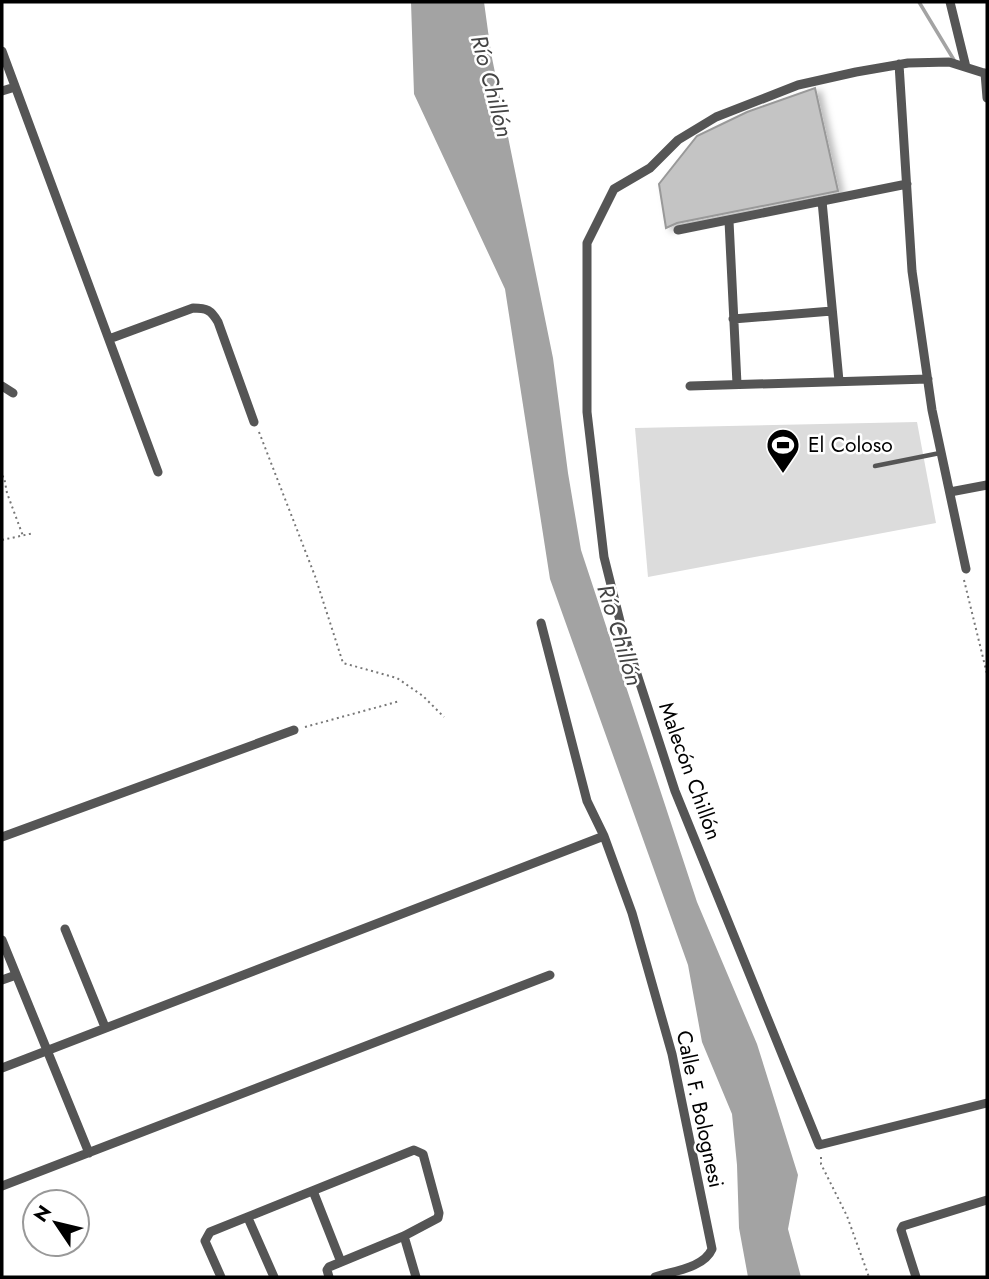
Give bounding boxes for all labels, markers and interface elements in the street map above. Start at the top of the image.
water label: Río Chillón [462,31,522,141]
sports icon: El Coloso [764,426,802,475]
place label: El Coloso [808,430,893,460]
water label: Río Chillón [588,580,652,690]
street label: Malecón Chillón [651,698,729,844]
street label: Calle F. Bolognesi [669,1028,731,1190]
north arrow [21,1188,91,1258]
text: N [27,1200,58,1227]

